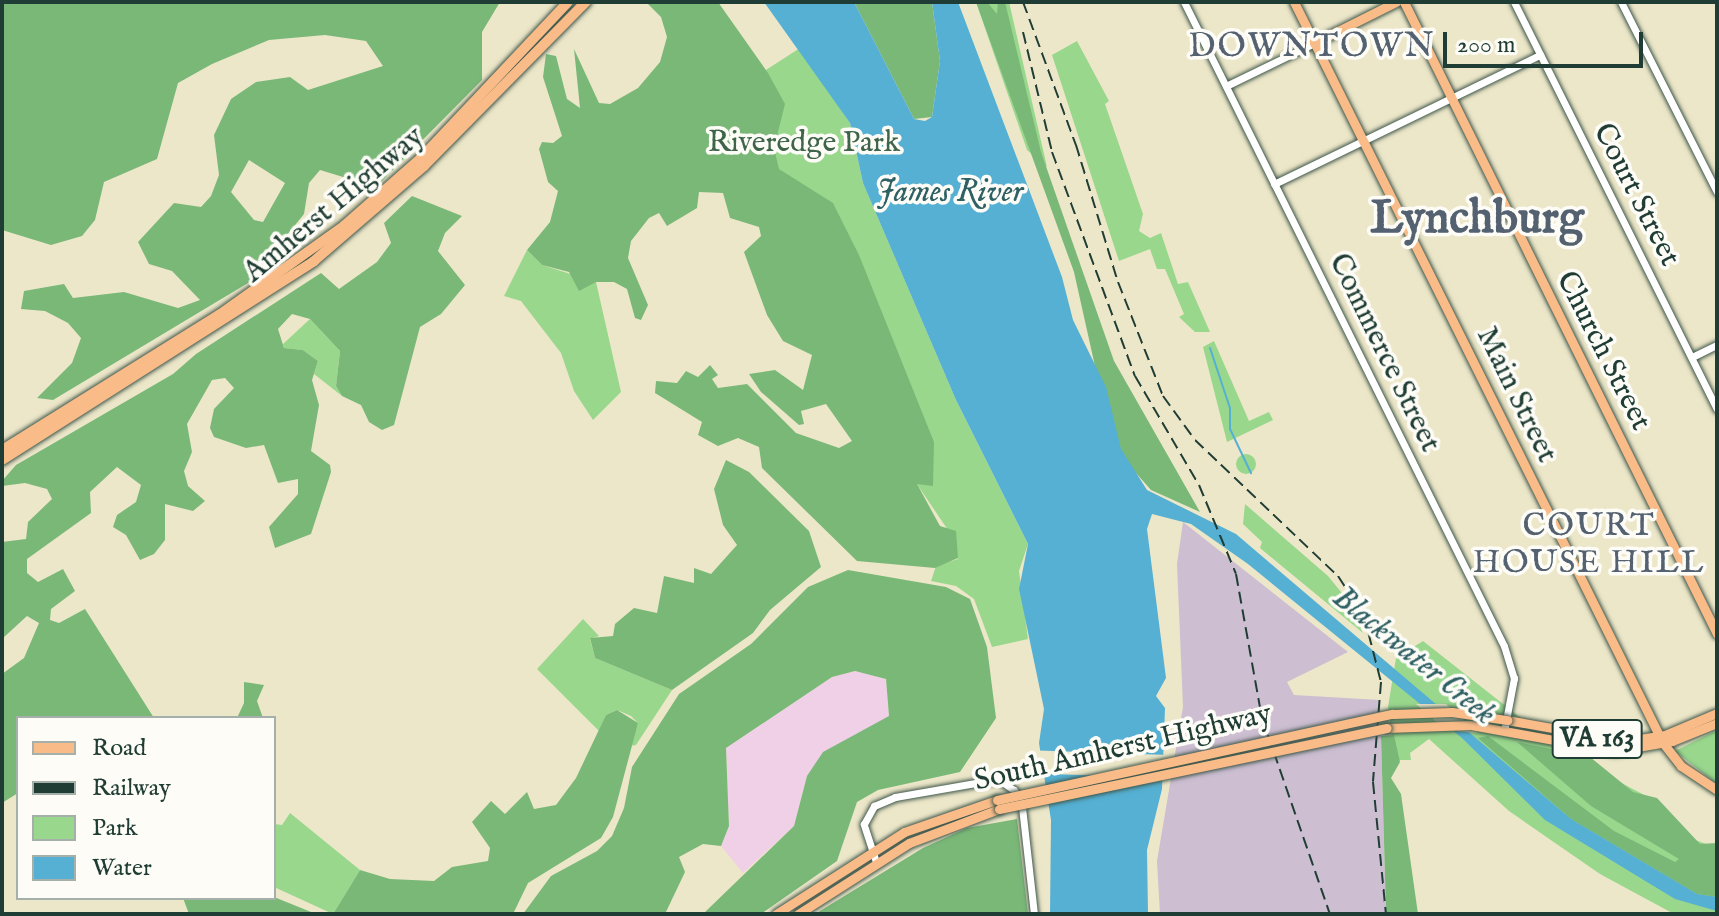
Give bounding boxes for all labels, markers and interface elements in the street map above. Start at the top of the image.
scale bar [1447,16,1647,66]
district label: DOWNTOWN [1188,27,1436,67]
text: 200 m [1457,30,1516,61]
street label: Court Street [1585,118,1687,272]
street label: Amherst Highway [237,119,431,291]
park label: Riveredge Park [708,125,900,161]
water label: James River [877,174,1023,212]
district label: Lynchburg [1370,192,1584,248]
street label: Commerce Street [1320,248,1448,458]
street label: Church Street [1548,265,1658,437]
street label: Main Street [1468,321,1564,469]
district label: COURT HOUSE HILL [1473,509,1705,584]
water label: Blackwater Creek [1324,580,1502,734]
street label: South Amherst Highway [971,696,1275,800]
road number: VA 163 [1551,715,1643,763]
legend [16,716,276,900]
text: Road [92,733,146,764]
text: Railway [92,773,171,804]
text: Park [92,813,138,844]
text: Water [92,853,152,884]

